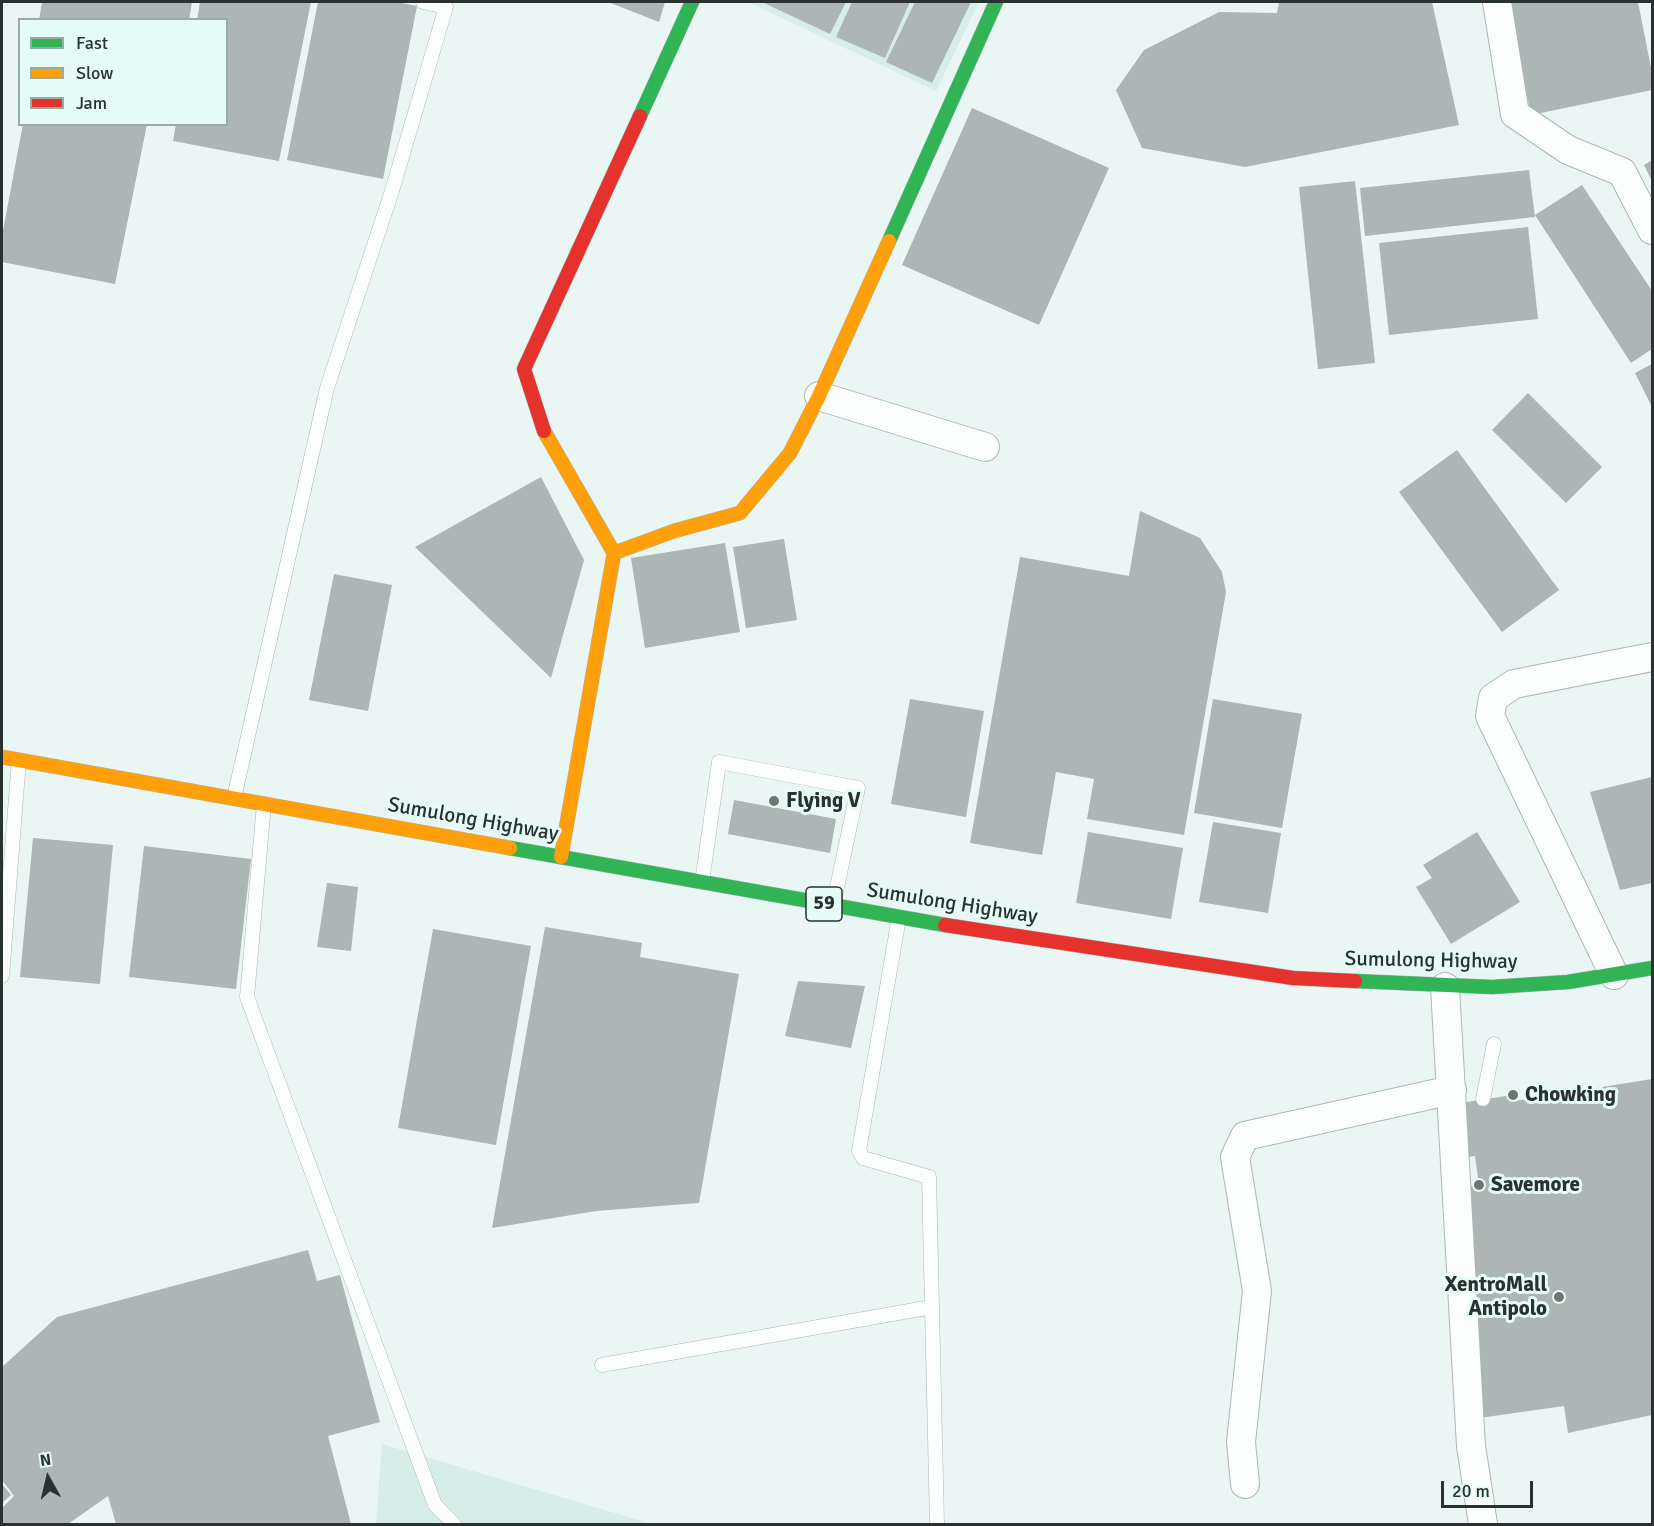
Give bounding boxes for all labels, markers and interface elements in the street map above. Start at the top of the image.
legend [18,18,228,126]
text: Fast [76,32,108,54]
text: Slow [76,62,113,84]
text: Jam [76,92,107,114]
place label: Flying V [786,788,861,814]
street label: Sumulong Highway [386,793,560,847]
marker: Flying V [767,794,781,808]
street label: Sumulong Highway [865,878,1039,930]
road number: 59 [806,887,842,921]
street label: Sumulong Highway [1344,947,1518,975]
place label: Chowking [1525,1082,1616,1108]
marker: Chowking [1506,1088,1520,1102]
place label: Savemore [1491,1172,1580,1198]
marker: Savemore [1472,1178,1486,1192]
place label: XentroMall Antipolo [1444,1272,1547,1322]
marker: XentroMall Antipolo [1552,1290,1566,1304]
north arrow [18,1448,78,1508]
text: N [39,1449,52,1471]
scale bar [1444,1469,1536,1507]
text: 20 m [1452,1480,1490,1502]

